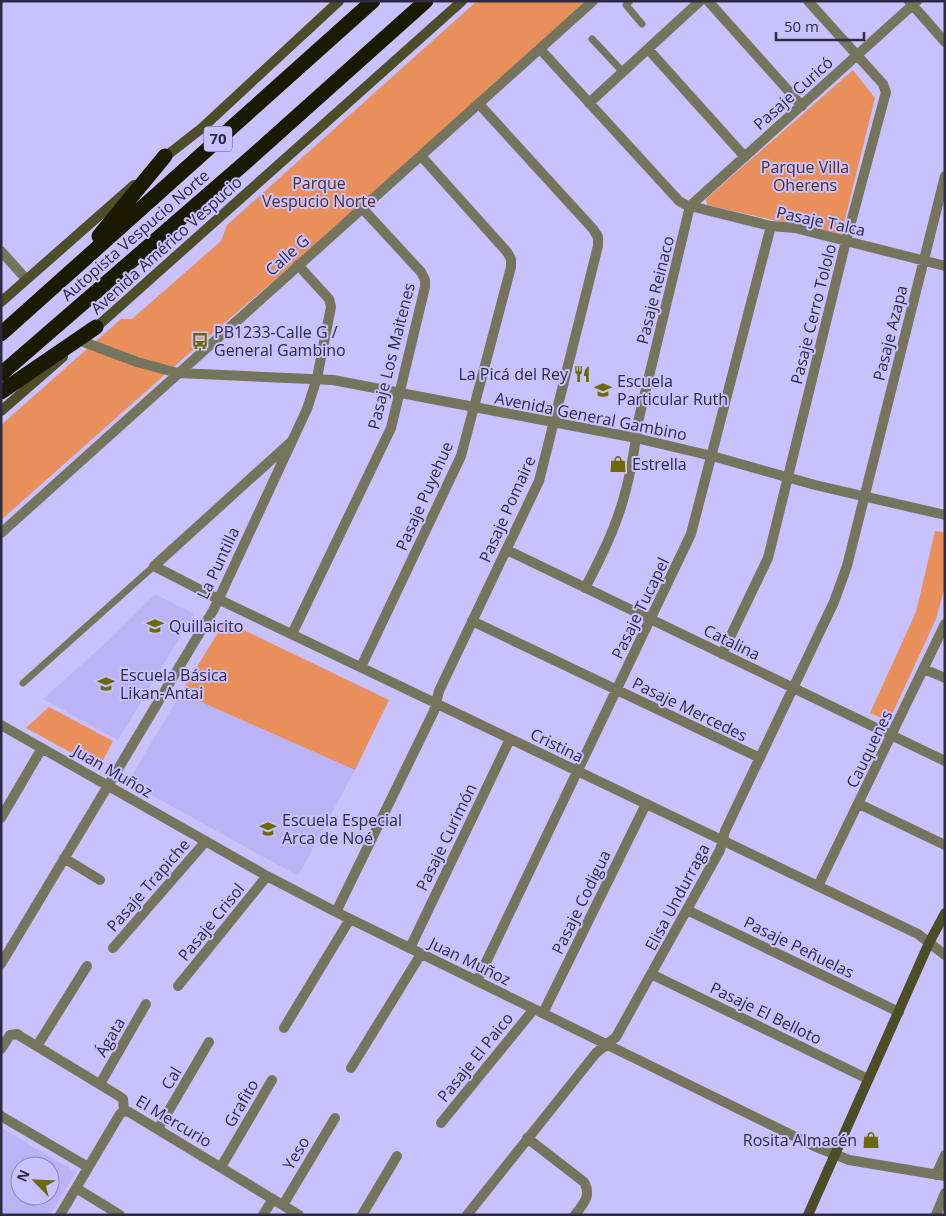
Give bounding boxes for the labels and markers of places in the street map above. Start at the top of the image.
place label: PB1233-Calle G / General Gambino [214,321,346,361]
bus stop icon: PB1233-Calle G / General Gambino [190,331,210,351]
place label: La Picá del Rey [458,363,569,385]
restaurant icon: La Picá del Rey [572,364,592,384]
place label: Escuela Particular Ruth [617,370,728,410]
school or university icon: Escuela Particular Ruth [593,380,613,400]
place label: Estrella [632,453,687,475]
shop icon: Estrella [608,454,628,474]
place label: Quillaicito [169,615,243,637]
school or university icon: Quillaicito [145,616,165,636]
place label: Escuela Básica Likan-Antai [120,664,228,704]
school or university icon: Escuela Básica Likan-Antai [96,674,116,694]
place label: Escuela Especial Arca de Noé [282,809,402,849]
school or university icon: Escuela Especial Arca de Noé [258,819,278,839]
place label: Rosita Almacén [743,1129,857,1151]
shop icon: Rosita Almacén [861,1130,881,1150]

